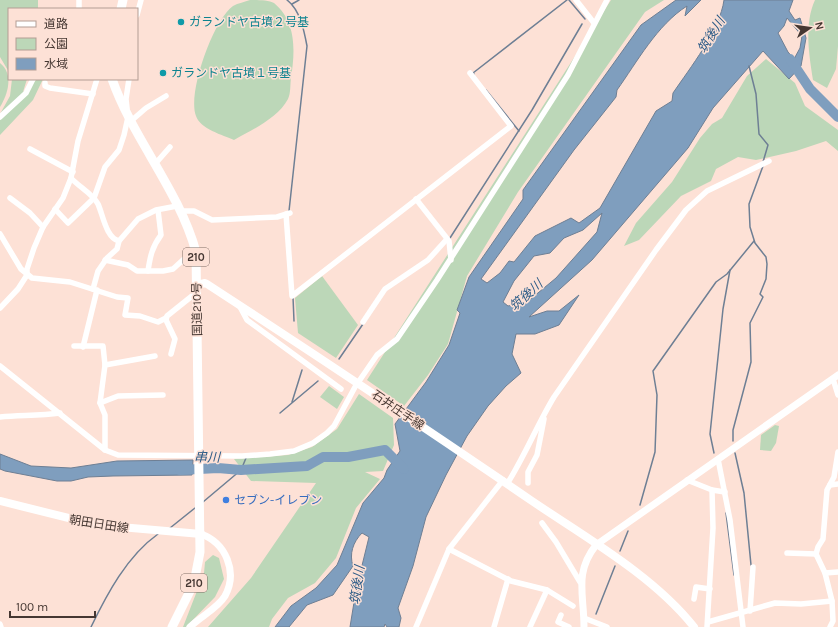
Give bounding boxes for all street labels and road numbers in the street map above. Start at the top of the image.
road number: 210 [183,248,209,266]
street label: 国道210号 [190,282,204,336]
street label: 石井庄手線 [369,387,427,433]
street label: 朝田日田線 [68,512,130,536]
road number: 210 [181,574,207,592]

